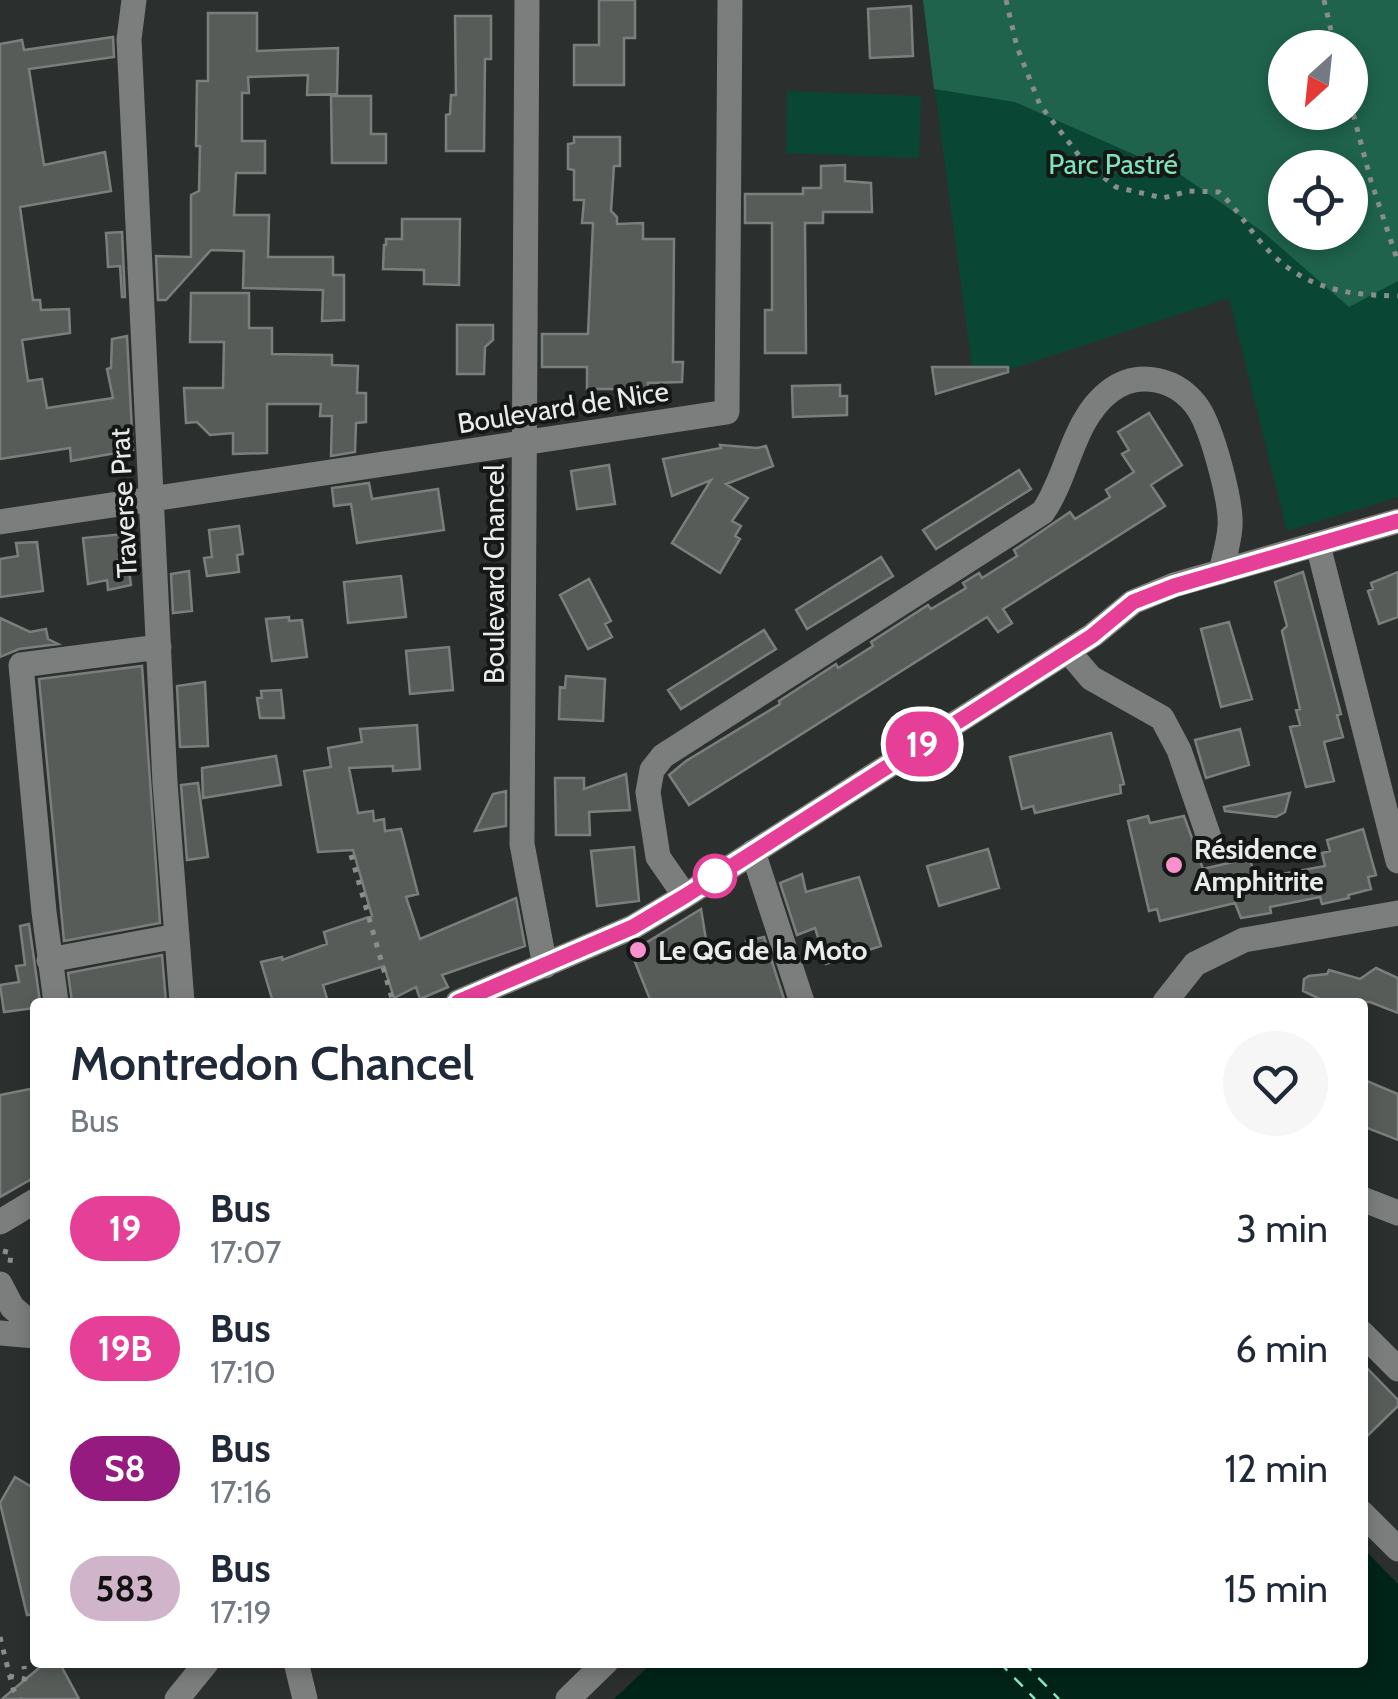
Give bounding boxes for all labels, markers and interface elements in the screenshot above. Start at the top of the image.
north arrow [1268,30,1368,130]
map controls [1268,30,1368,250]
park label: Parc Pastré [1048,147,1178,181]
button: locate [1268,150,1368,250]
street label: Boulevard de Nice [455,374,671,440]
street label: Traverse Prat [102,427,144,579]
street label: Boulevard Chancel [477,464,511,684]
line badge: 19 [877,712,967,776]
text: 19 [906,723,938,766]
place label: Résidence Amphitrite [1194,832,1324,898]
marker: Résidence Amphitrite [1163,854,1185,876]
unlabelled marker [694,855,736,897]
place label: Le QG de la Moto [658,933,867,967]
marker: Le QG de la Moto [627,939,649,961]
button: heart [1223,1031,1328,1136]
text: Montredon Chancel [70,1034,474,1092]
text: Bus [70,1101,119,1140]
text: Bus [210,1185,271,1232]
text: 3 min [1236,1205,1328,1252]
text: 19 [109,1207,141,1250]
text: 17:07 [210,1232,281,1271]
text: Bus [210,1305,271,1352]
text: 6 min [1235,1325,1328,1372]
text: 19B [98,1327,152,1370]
text: 17:10 [210,1352,276,1391]
text: Bus [210,1425,271,1472]
text: 12 min [1225,1445,1328,1492]
text: S8 [104,1447,146,1490]
text: 17:16 [210,1472,272,1511]
text: Bus [210,1545,271,1592]
text: 15 min [1224,1565,1328,1612]
text: 583 [96,1567,154,1610]
text: 17:19 [210,1592,272,1631]

